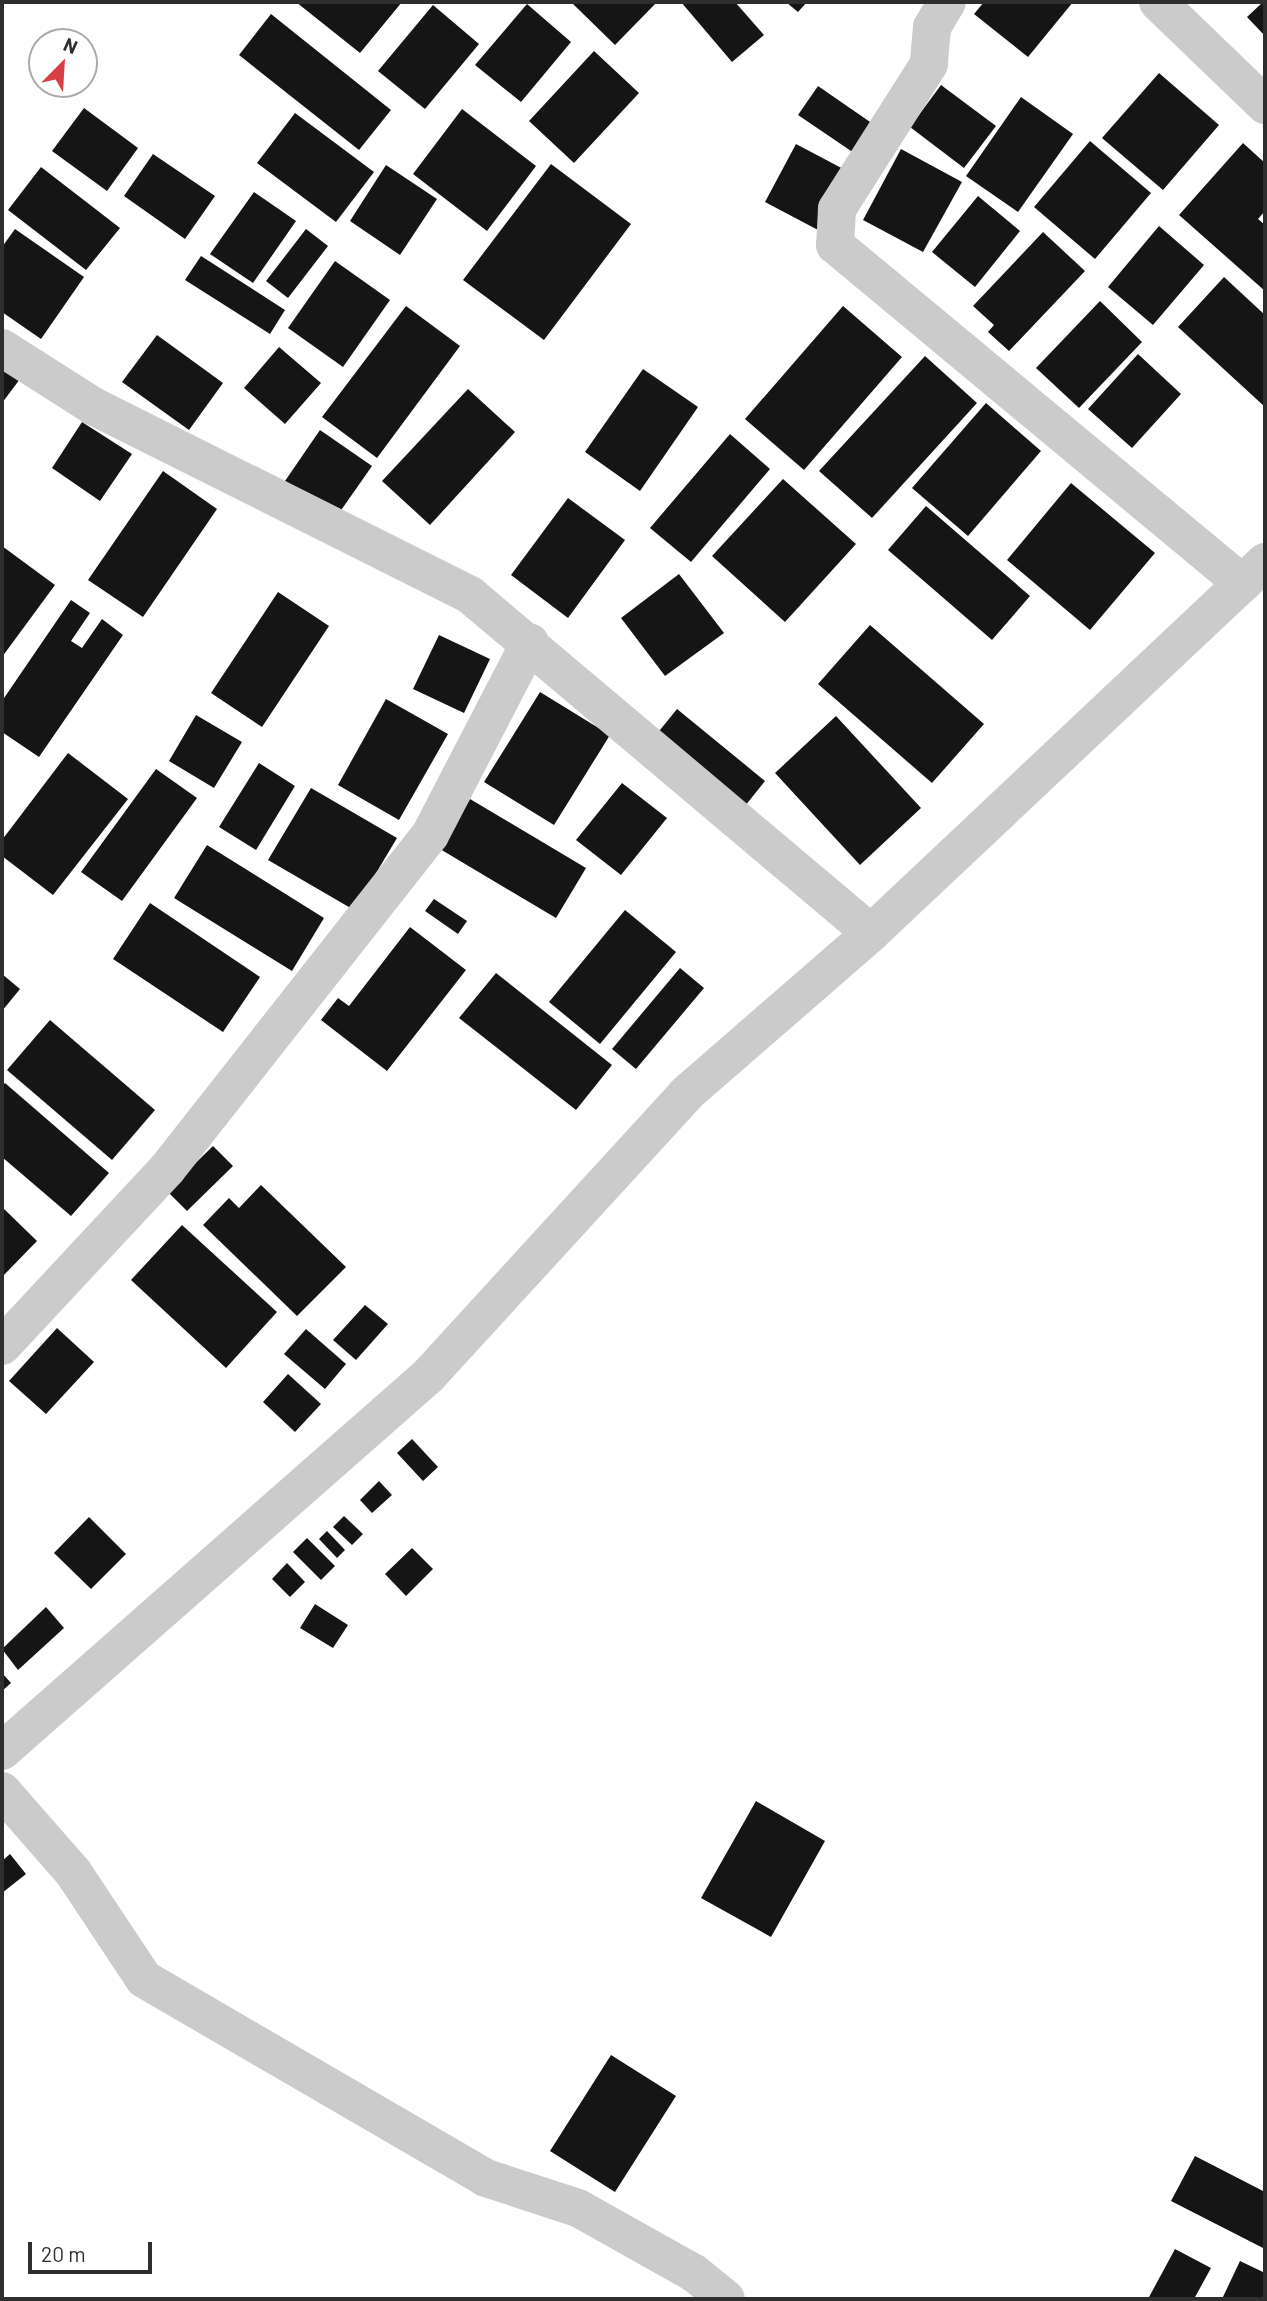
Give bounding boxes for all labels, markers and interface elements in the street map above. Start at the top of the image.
north arrow [28,28,98,98]
text: N [60,32,81,58]
scale bar [32,2228,156,2272]
text: 20 m [41,2241,86,2266]

